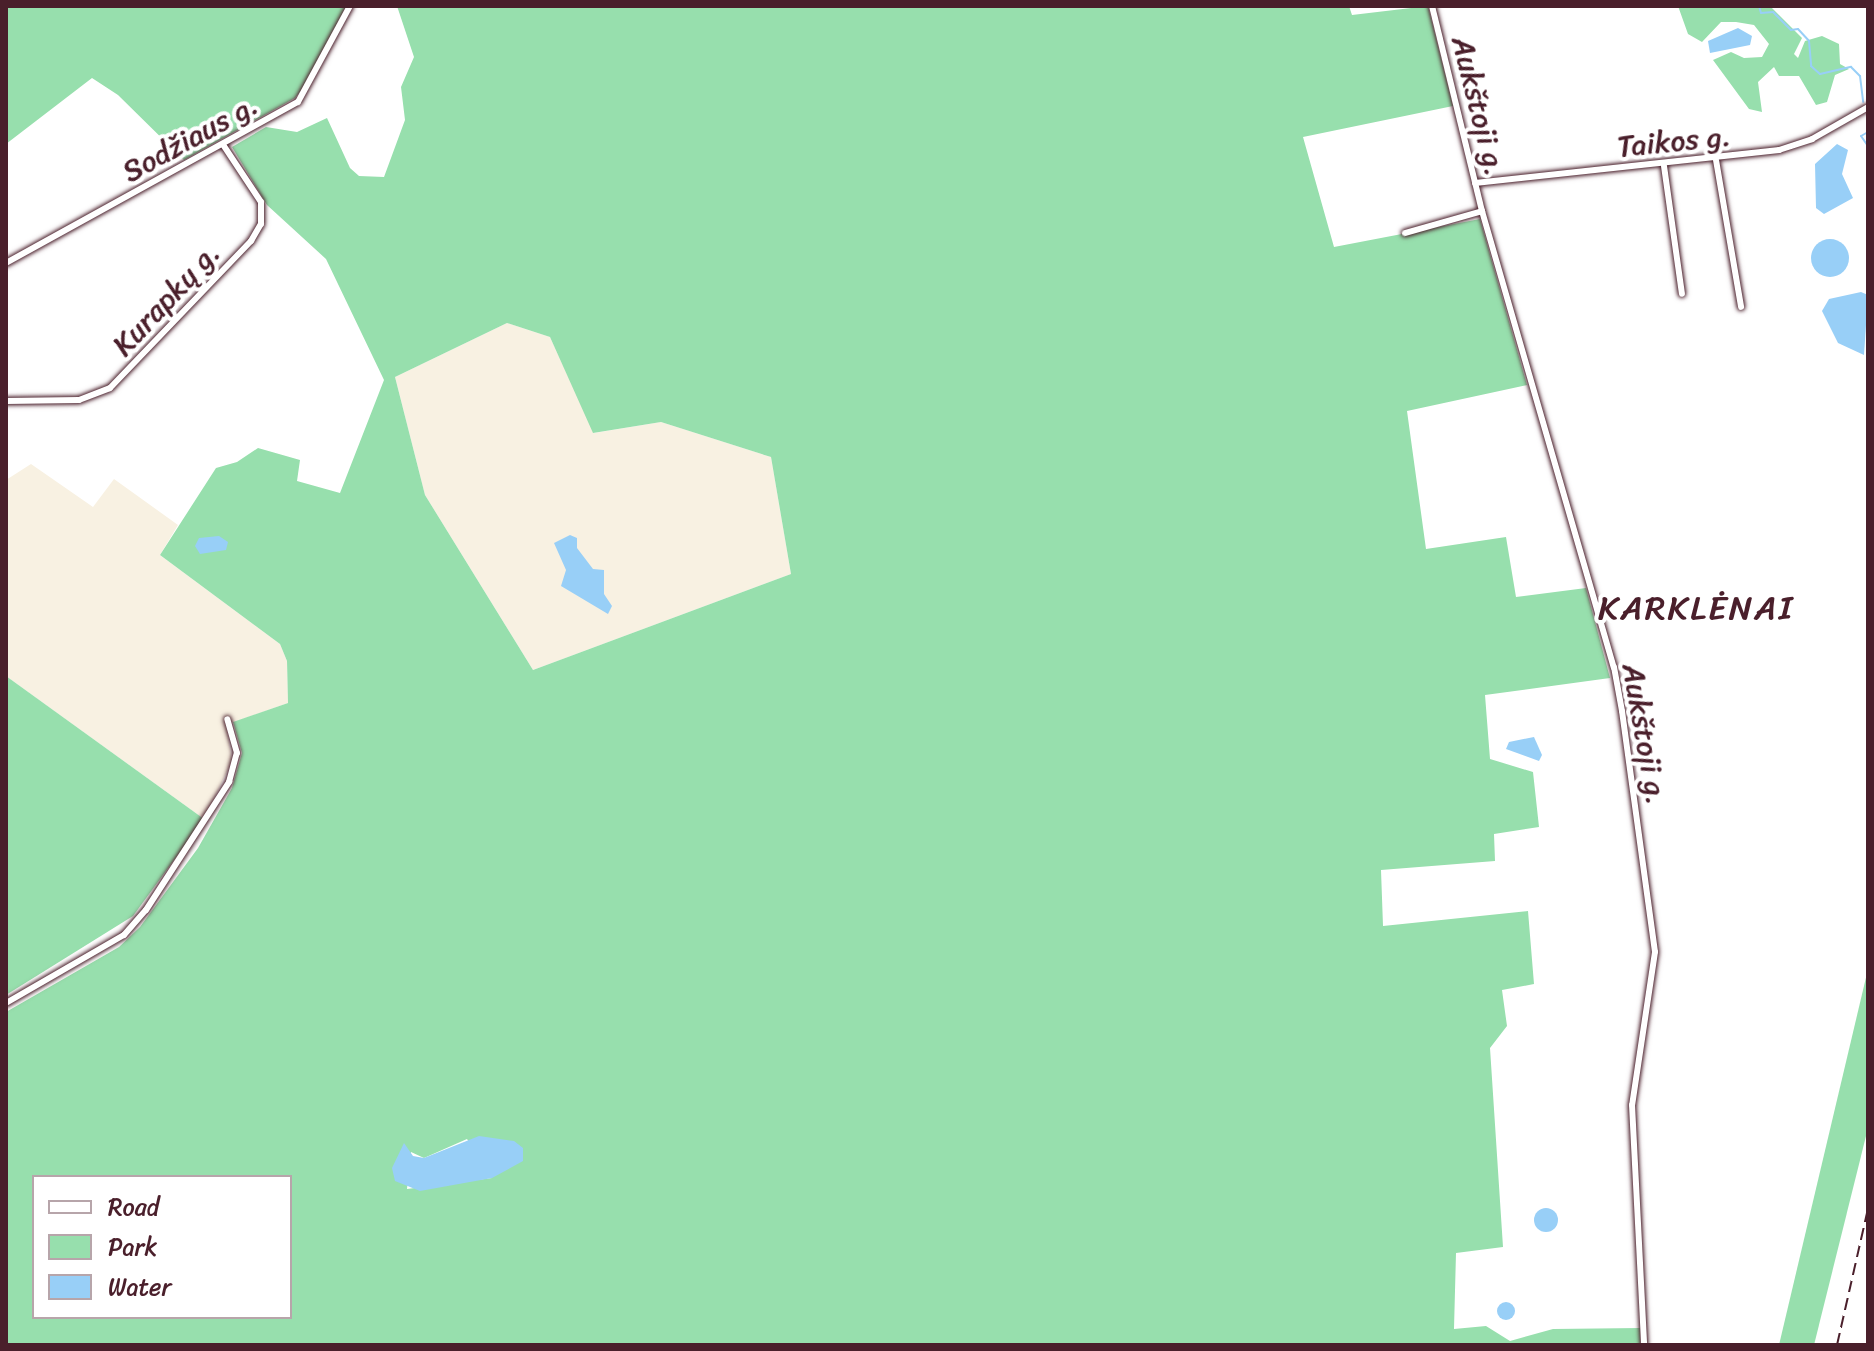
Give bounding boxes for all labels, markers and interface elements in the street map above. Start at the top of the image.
street label: Aukštoji g. [1444,32,1514,180]
street label: Sodžiaus g. [116,86,264,190]
street label: Taikos g. [1615,117,1733,165]
street label: Kurapkų g. [105,235,227,363]
district label: KARKLĖNAI [1599,589,1793,629]
street label: Aukštoji g. [1615,661,1675,807]
legend [32,1175,292,1319]
text: Road [108,1186,159,1228]
text: Park [108,1226,157,1268]
text: Water [108,1266,171,1308]

